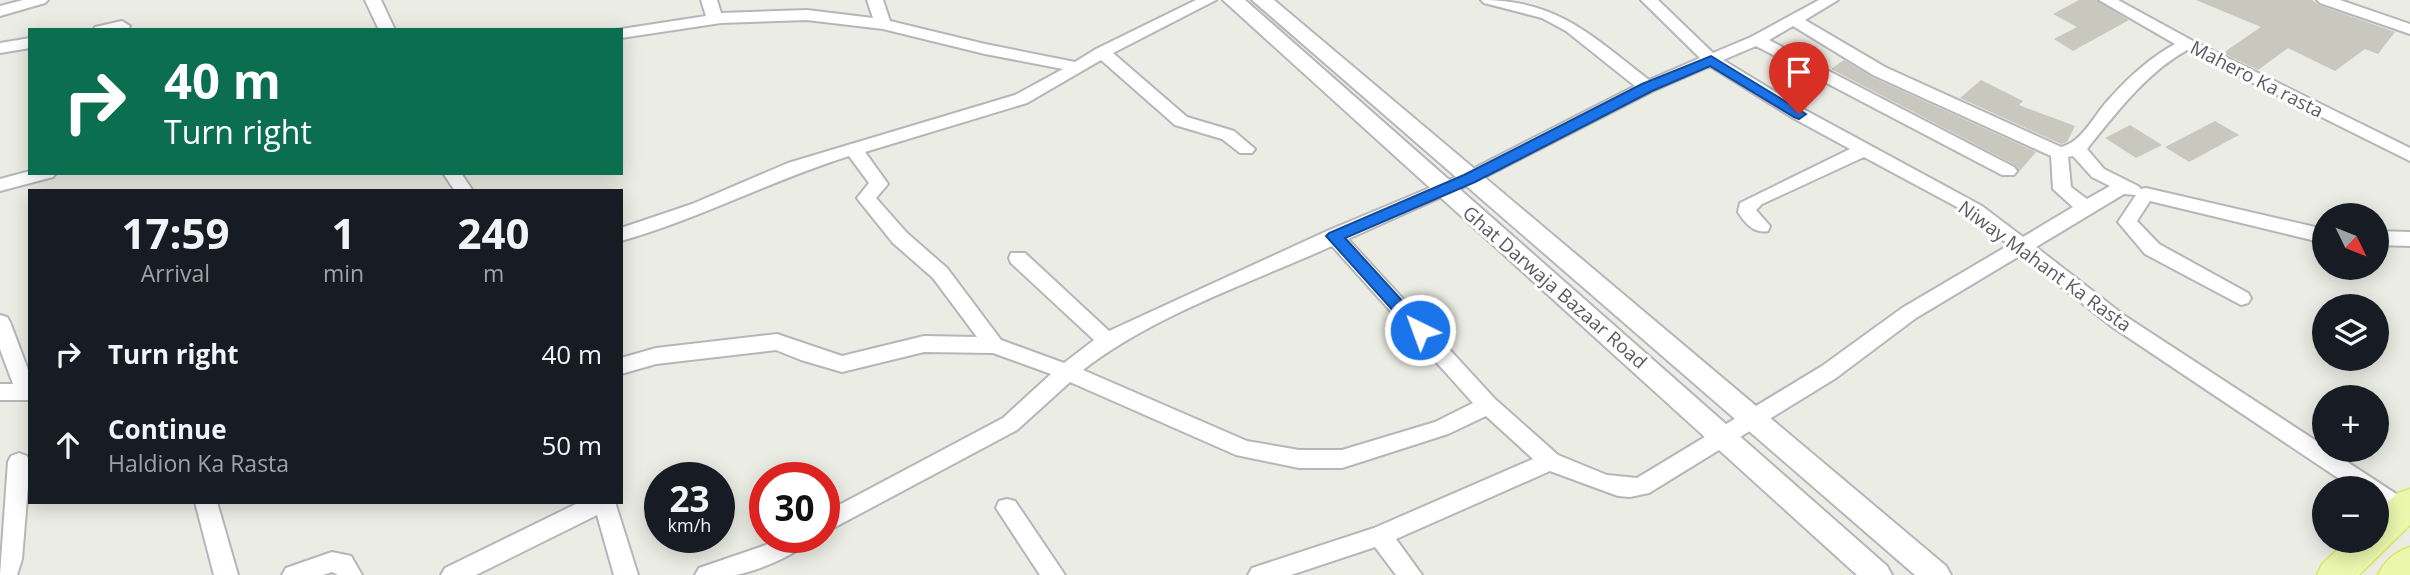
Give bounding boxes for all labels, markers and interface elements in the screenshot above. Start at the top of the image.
street label: Mahero Ka rasta [2186,34,2328,124]
pin [1769,42,1829,114]
text: 40 m [164,47,281,113]
icon: arrive [1780,53,1818,91]
icon: right [49,56,140,147]
text: Turn right [164,110,312,153]
street label: Niway Mahant Ka Rasta [1953,194,2137,338]
street label: Ghat Darwaja Bazaar Road [1457,200,1653,374]
north arrow [2312,203,2389,280]
map controls [2312,203,2389,553]
text: 17:59 [121,204,229,261]
text: 1 [331,204,356,261]
text: 240 [458,204,530,261]
text: Arrival [141,257,210,289]
text: min [323,257,364,289]
text: m [483,257,504,289]
position arrow [1383,293,1457,367]
button: layers [2312,294,2389,371]
icon: right [49,335,87,373]
text: Turn right [108,336,239,372]
text: 40 m [541,336,602,372]
button: + [2312,385,2389,462]
text: Continue [108,411,227,447]
icon: ahead [49,426,87,464]
text: 50 m [541,427,602,463]
text: Haldion Ka Rasta [108,447,289,479]
speed limit sign: 30 [749,462,840,553]
text: 23 [669,475,710,522]
button: − [2312,476,2389,553]
text: km/h [668,513,711,537]

